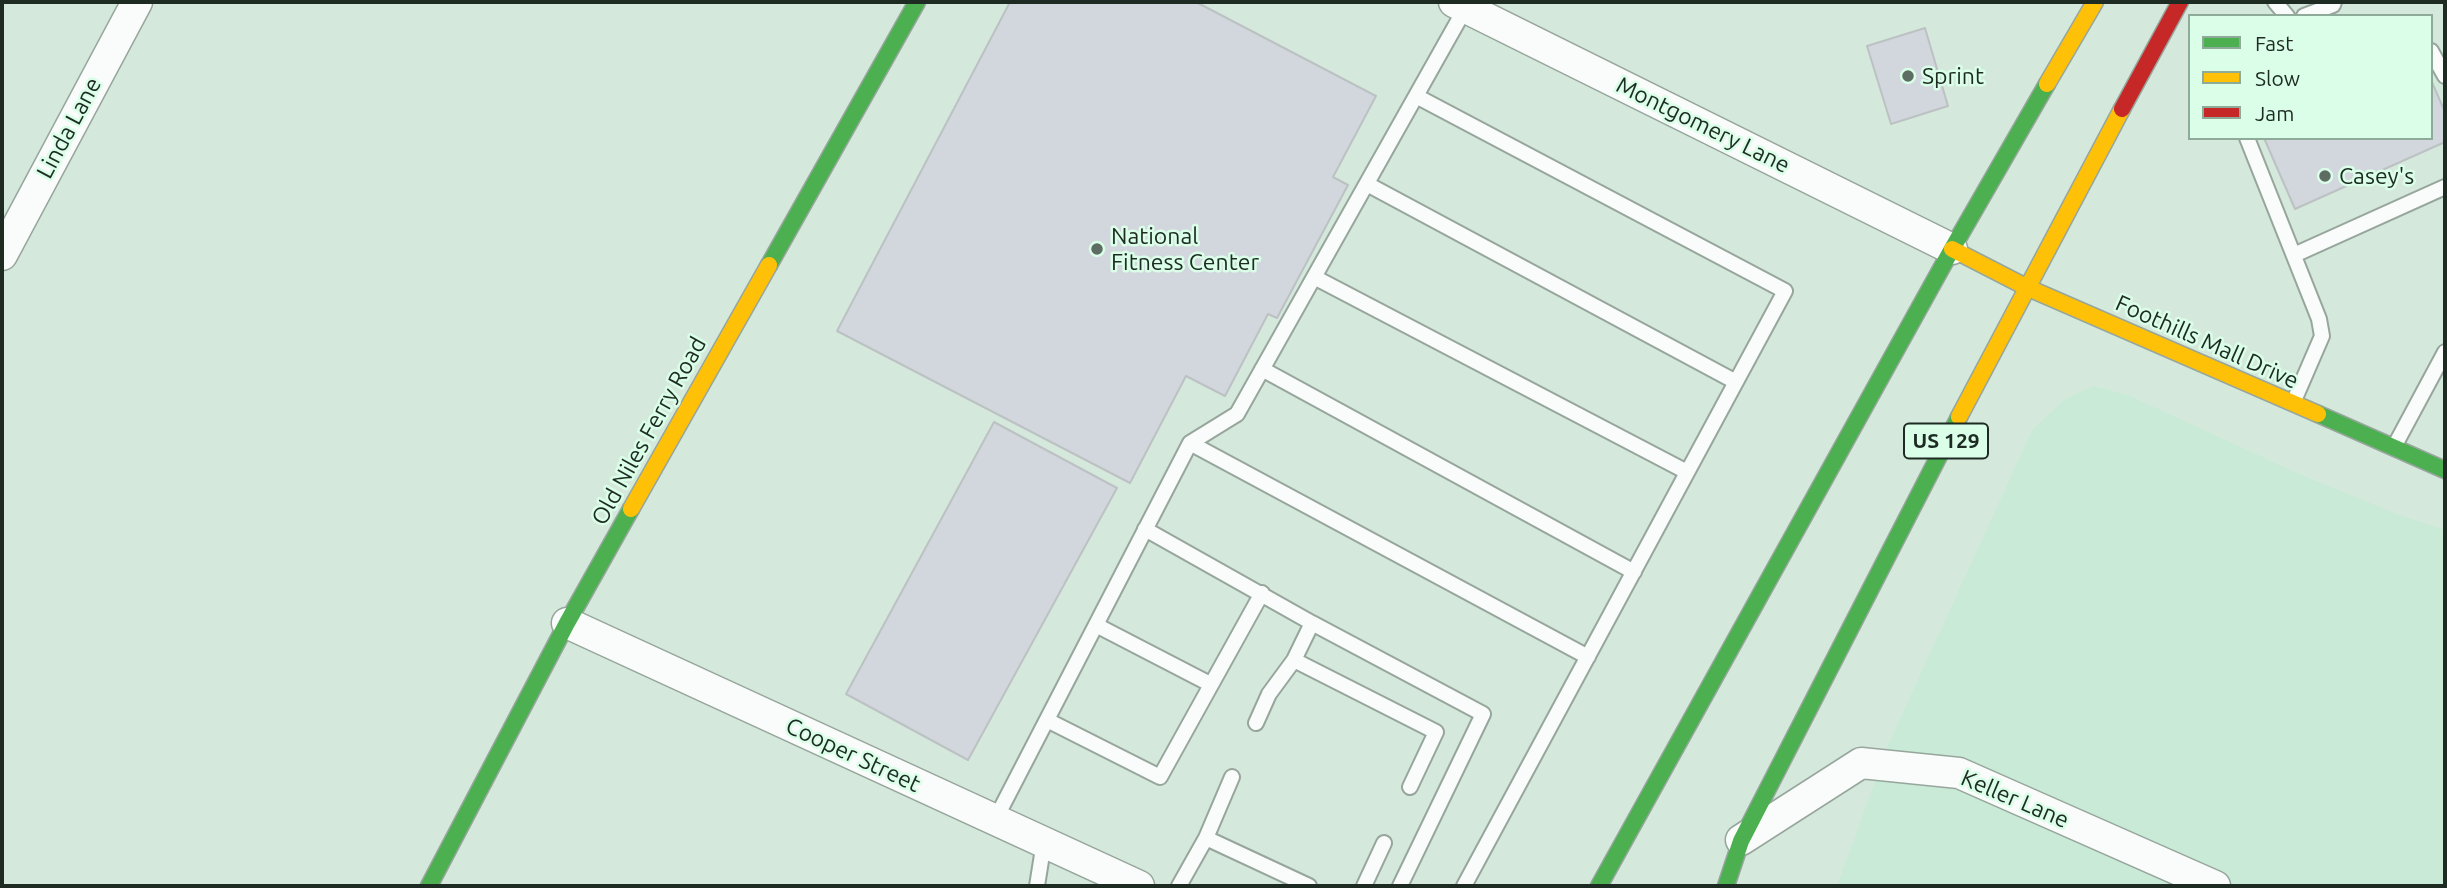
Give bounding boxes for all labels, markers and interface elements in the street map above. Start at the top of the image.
legend [2188,14,2433,140]
text: Fast [2255,31,2293,55]
place label: Sprint [1922,62,1984,90]
text: Slow [2255,66,2300,90]
marker: Sprint [1900,68,1916,84]
street label: Montgomery Lane [1612,71,1794,179]
street label: Linda Lane [31,73,107,183]
text: Jam [2255,101,2294,125]
place label: Casey's [2339,162,2414,190]
marker: Casey's [2317,168,2333,184]
place label: National Fitness Center [1111,222,1259,276]
marker: National Fitness Center [1089,241,1105,257]
street label: Foothills Mall Drive [2111,289,2303,395]
street label: Old Niles Ferry Road [586,332,712,530]
road number: US 129 [1904,424,1988,458]
street label: Cooper Street [781,712,925,798]
street label: Keller Lane [1957,764,2073,834]

